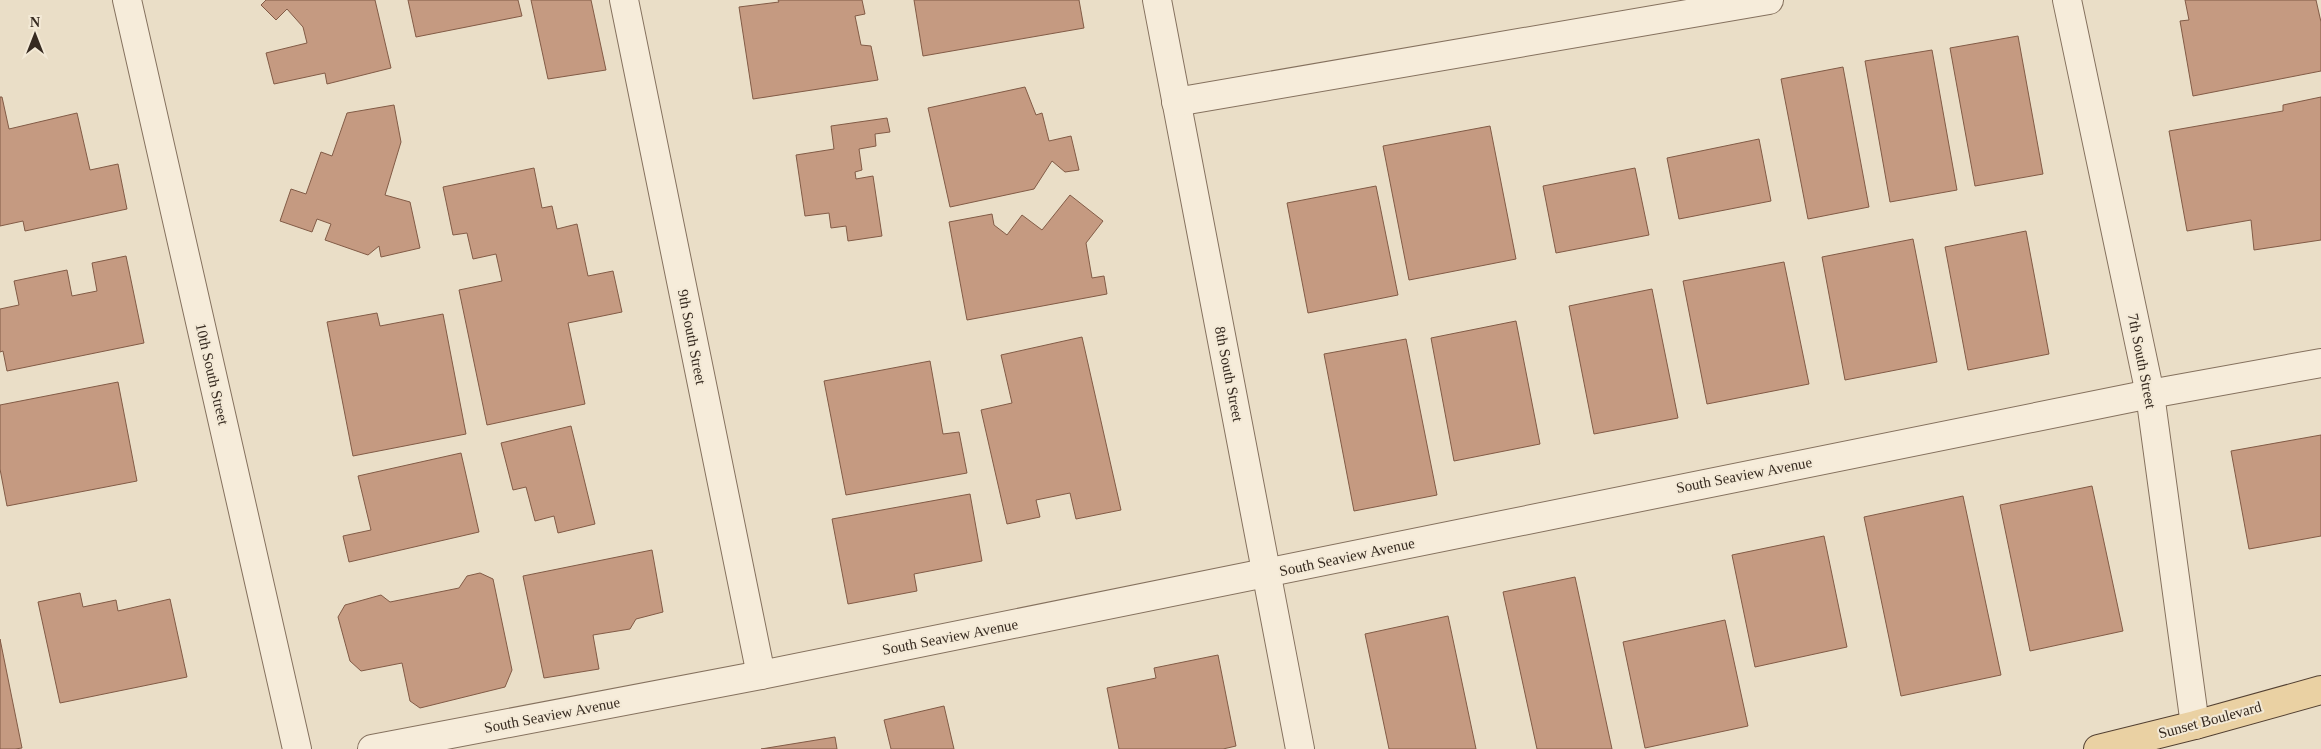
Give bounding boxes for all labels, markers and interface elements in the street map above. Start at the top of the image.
north arrow [10,10,60,60]
text: N [30,15,40,30]
street label: 9th South Street [675,288,709,387]
street label: 7th South Street [2125,312,2159,411]
street label: 10th South Street [192,321,232,427]
street label: 8th South Street [1212,325,1246,424]
street label: South Seaview Avenue [1675,454,1814,496]
street label: South Seaview Avenue [1278,535,1416,579]
street label: South Seaview Avenue [881,616,1020,658]
street label: South Seaview Avenue [483,694,622,736]
street label: Sunset Boulevard [2157,698,2264,741]

